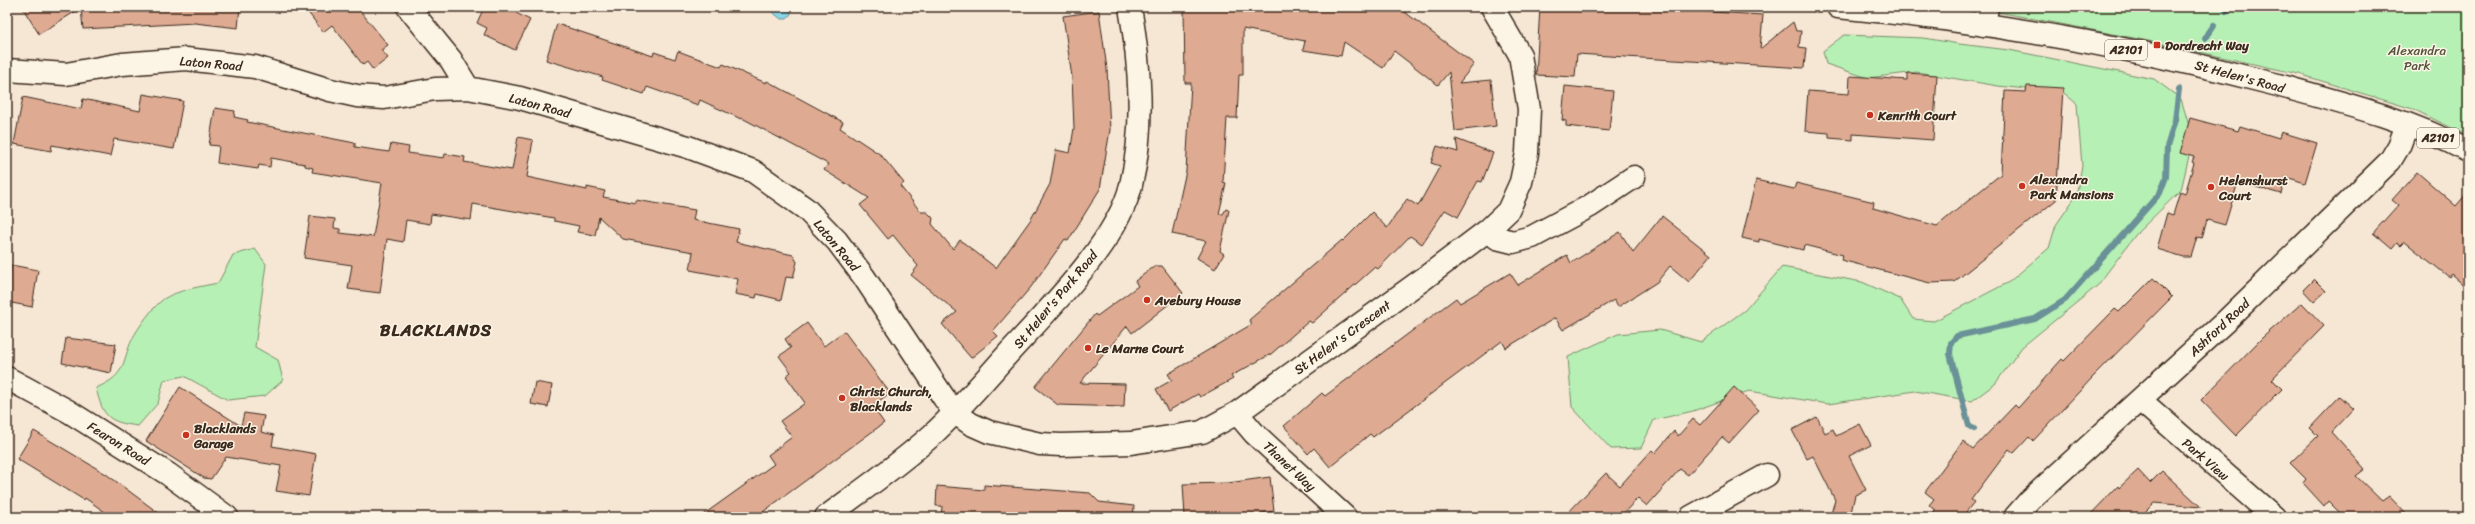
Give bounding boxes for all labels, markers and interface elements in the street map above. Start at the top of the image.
place label: Dordrecht Way [2165,34,2250,57]
park label: Alexandra Park [2387,39,2446,77]
road number: A2101 [2105,40,2147,60]
marker: Dordrecht Way [2152,40,2162,50]
street label: Laton Road [179,49,244,78]
street label: St Helen's Road [2192,53,2289,100]
street label: Laton Road [507,86,574,125]
place label: Kenrith Court [1877,104,1957,127]
marker: Kenrith Court [1865,110,1875,120]
road number: A2101 [2417,128,2459,148]
place label: Alexandra Park Mansions [2029,168,2114,206]
place label: Helenshurst Court [2218,169,2288,207]
marker: Alexandra Park Mansions [2017,181,2027,191]
marker: Helenshurst Court [2206,182,2216,192]
street label: Laton Road [808,214,866,278]
street label: St Helen's Park Road [1007,244,1104,354]
place label: Avebury House [1154,289,1241,312]
street label: Ashford Road [2183,292,2256,363]
street label: St Helen's Crescent [1289,294,1396,381]
marker: Avebury House [1142,295,1152,305]
district label: BLACKLANDS [380,315,492,345]
place label: Le Marne Court [1096,337,1184,360]
marker: Le Marne Court [1083,343,1093,353]
place label: Christ Church, Blacklands [849,380,932,418]
marker: Christ Church, Blacklands [837,393,847,403]
street label: Fearon Road [83,415,156,472]
place label: Blacklands Garage [193,417,257,455]
marker: Blacklands Garage [181,430,191,440]
street label: Park View [2177,432,2235,487]
street label: Thanet Way [1258,435,1322,498]

